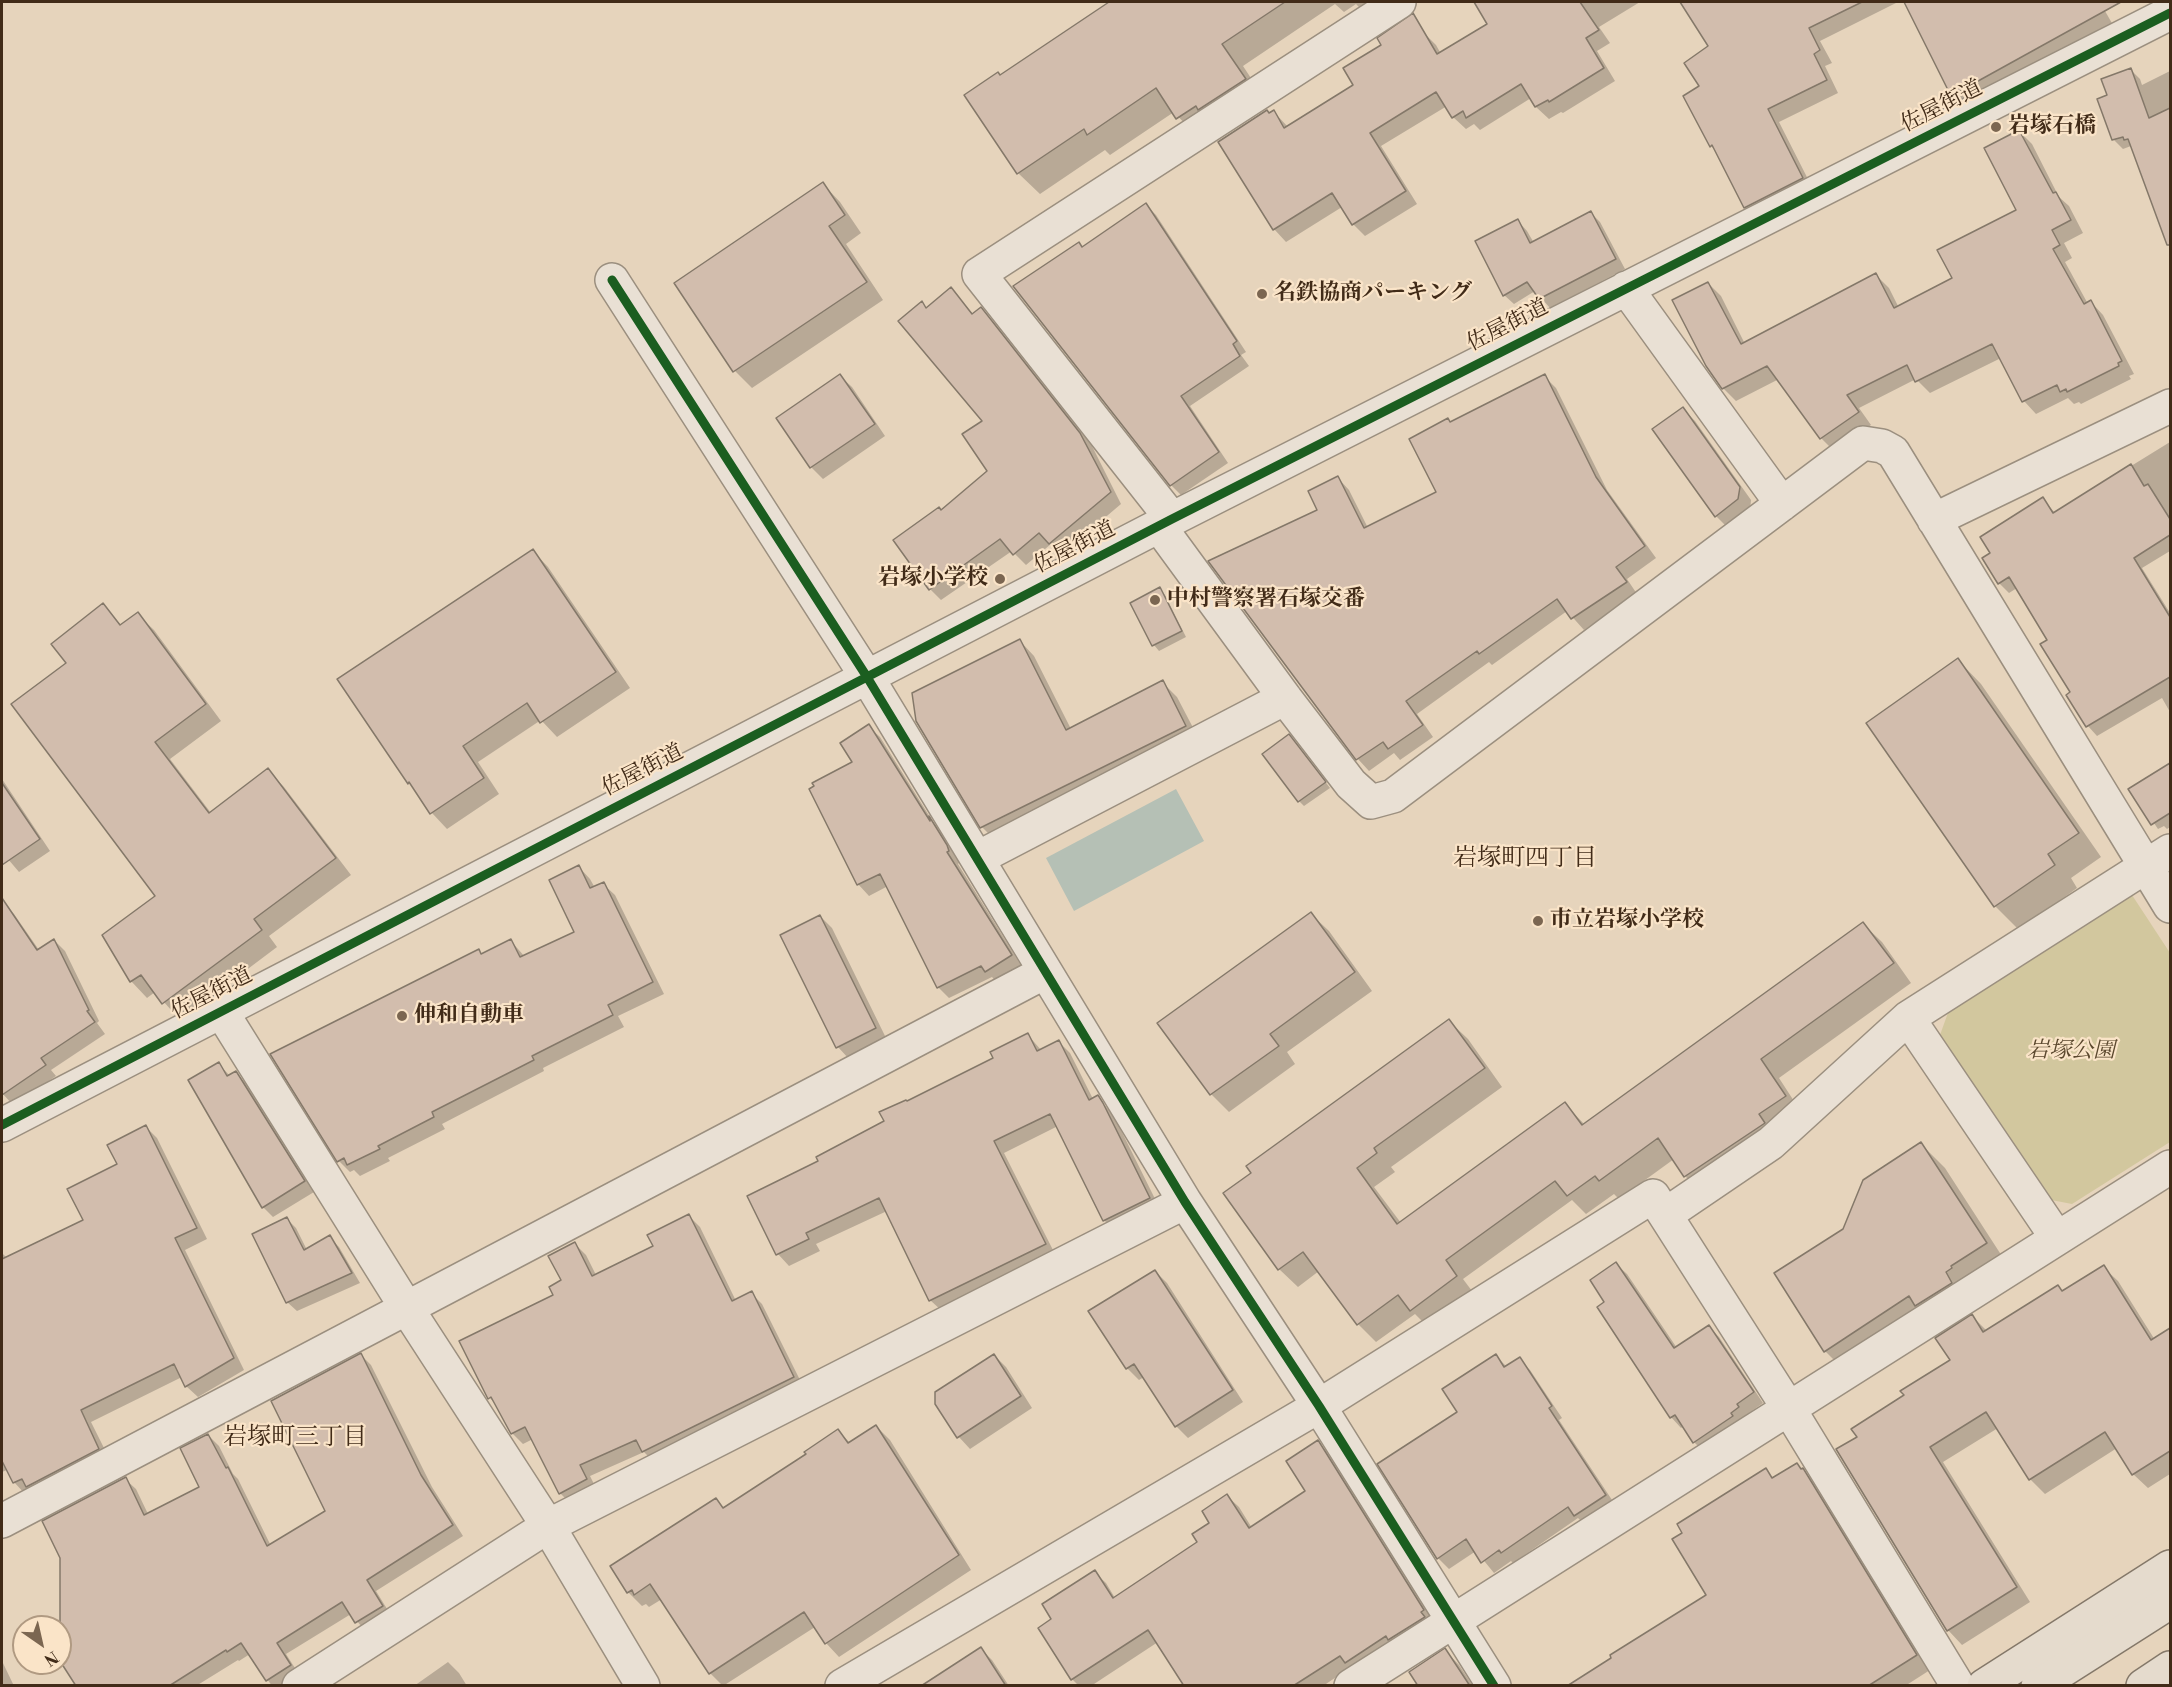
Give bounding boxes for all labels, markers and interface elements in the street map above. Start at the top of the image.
street label: 佐屋街道 [1897,75,1987,139]
place label: 岩塚石橋 [2008,114,2096,140]
marker: 岩塚石橋 [1989,120,2003,134]
place label: 名鉄協商パーキング [1274,281,1472,307]
marker: 名鉄協商パーキング [1255,287,1269,301]
street label: 佐屋街道 [1463,294,1553,358]
street label: 佐屋街道 [1030,516,1120,580]
place label: 岩塚小学校 [878,566,988,592]
marker: 岩塚小学校 [993,572,1007,586]
place label: 中村警察署石塚交番 [1167,587,1365,613]
marker: 中村警察署石塚交番 [1148,593,1162,607]
street label: 佐屋街道 [598,739,688,803]
district label: 岩塚町四丁目 [1453,845,1597,873]
place label: 市立岩塚小学校 [1550,908,1704,934]
marker: 市立岩塚小学校 [1531,914,1545,928]
street label: 佐屋街道 [167,962,257,1026]
place label: 伸和自動車 [414,1003,524,1029]
marker: 伸和自動車 [395,1009,409,1023]
park label: 岩塚公園 [2027,1039,2115,1065]
district label: 岩塚町三丁目 [223,1424,367,1452]
north arrow [12,1615,72,1675]
text: N [40,1646,62,1670]

